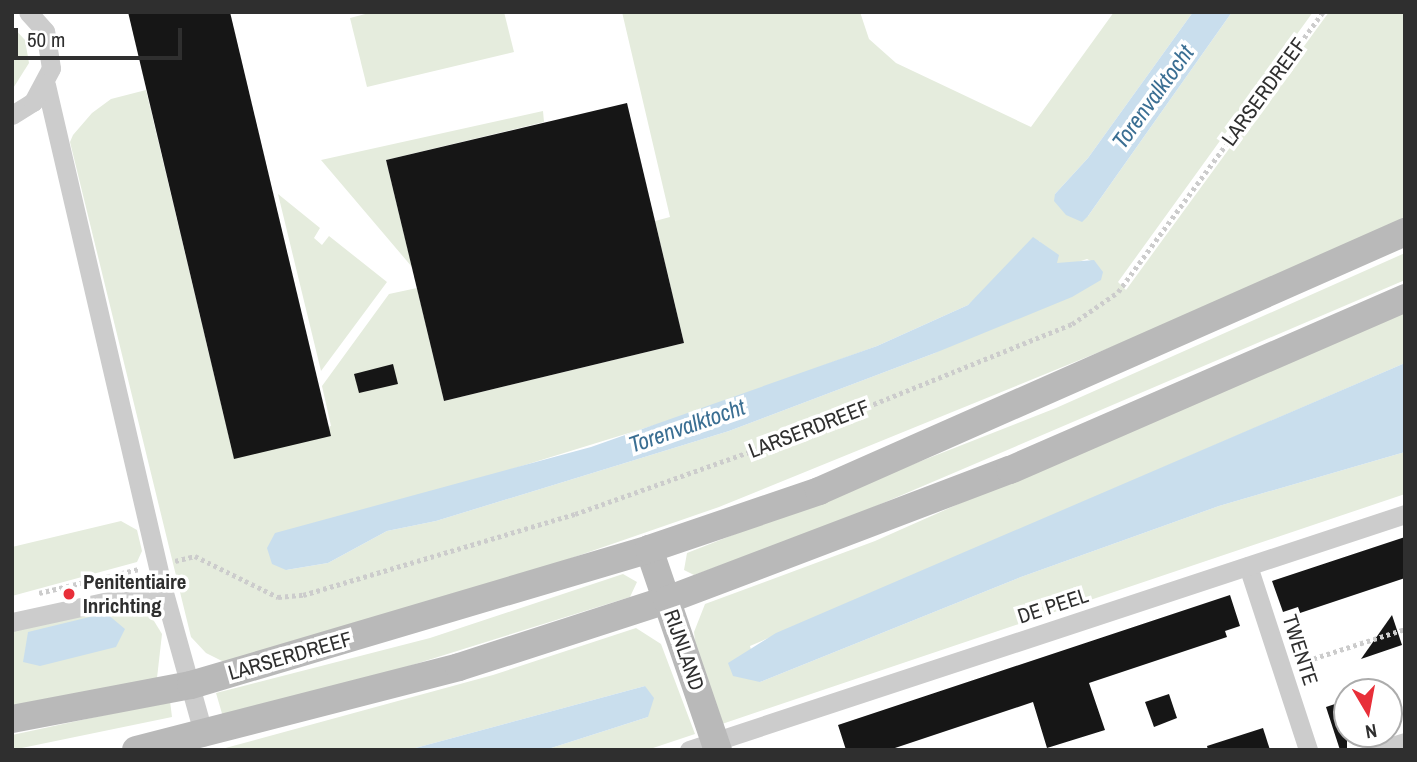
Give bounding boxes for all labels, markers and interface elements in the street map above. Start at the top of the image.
scale bar [18,14,186,58]
text: 50 m [27,25,65,54]
street label: LARSERDREEF [1216,33,1312,151]
water label: Torenvalktocht [1106,40,1200,154]
water label: Torenvalktocht [625,393,749,459]
street label: LARSERDREEF [745,394,873,464]
place label: Penitentiaire Inrichting [83,569,186,619]
street label: DE PEEL [1015,583,1091,629]
marker: Penitentiaire Inrichting [61,586,77,602]
street label: RIJNLAND [658,606,710,694]
street label: TWENTE [1277,612,1323,688]
street label: LARSERDREEF [225,626,355,686]
north arrow [1333,678,1403,748]
text: N [1364,718,1379,745]

